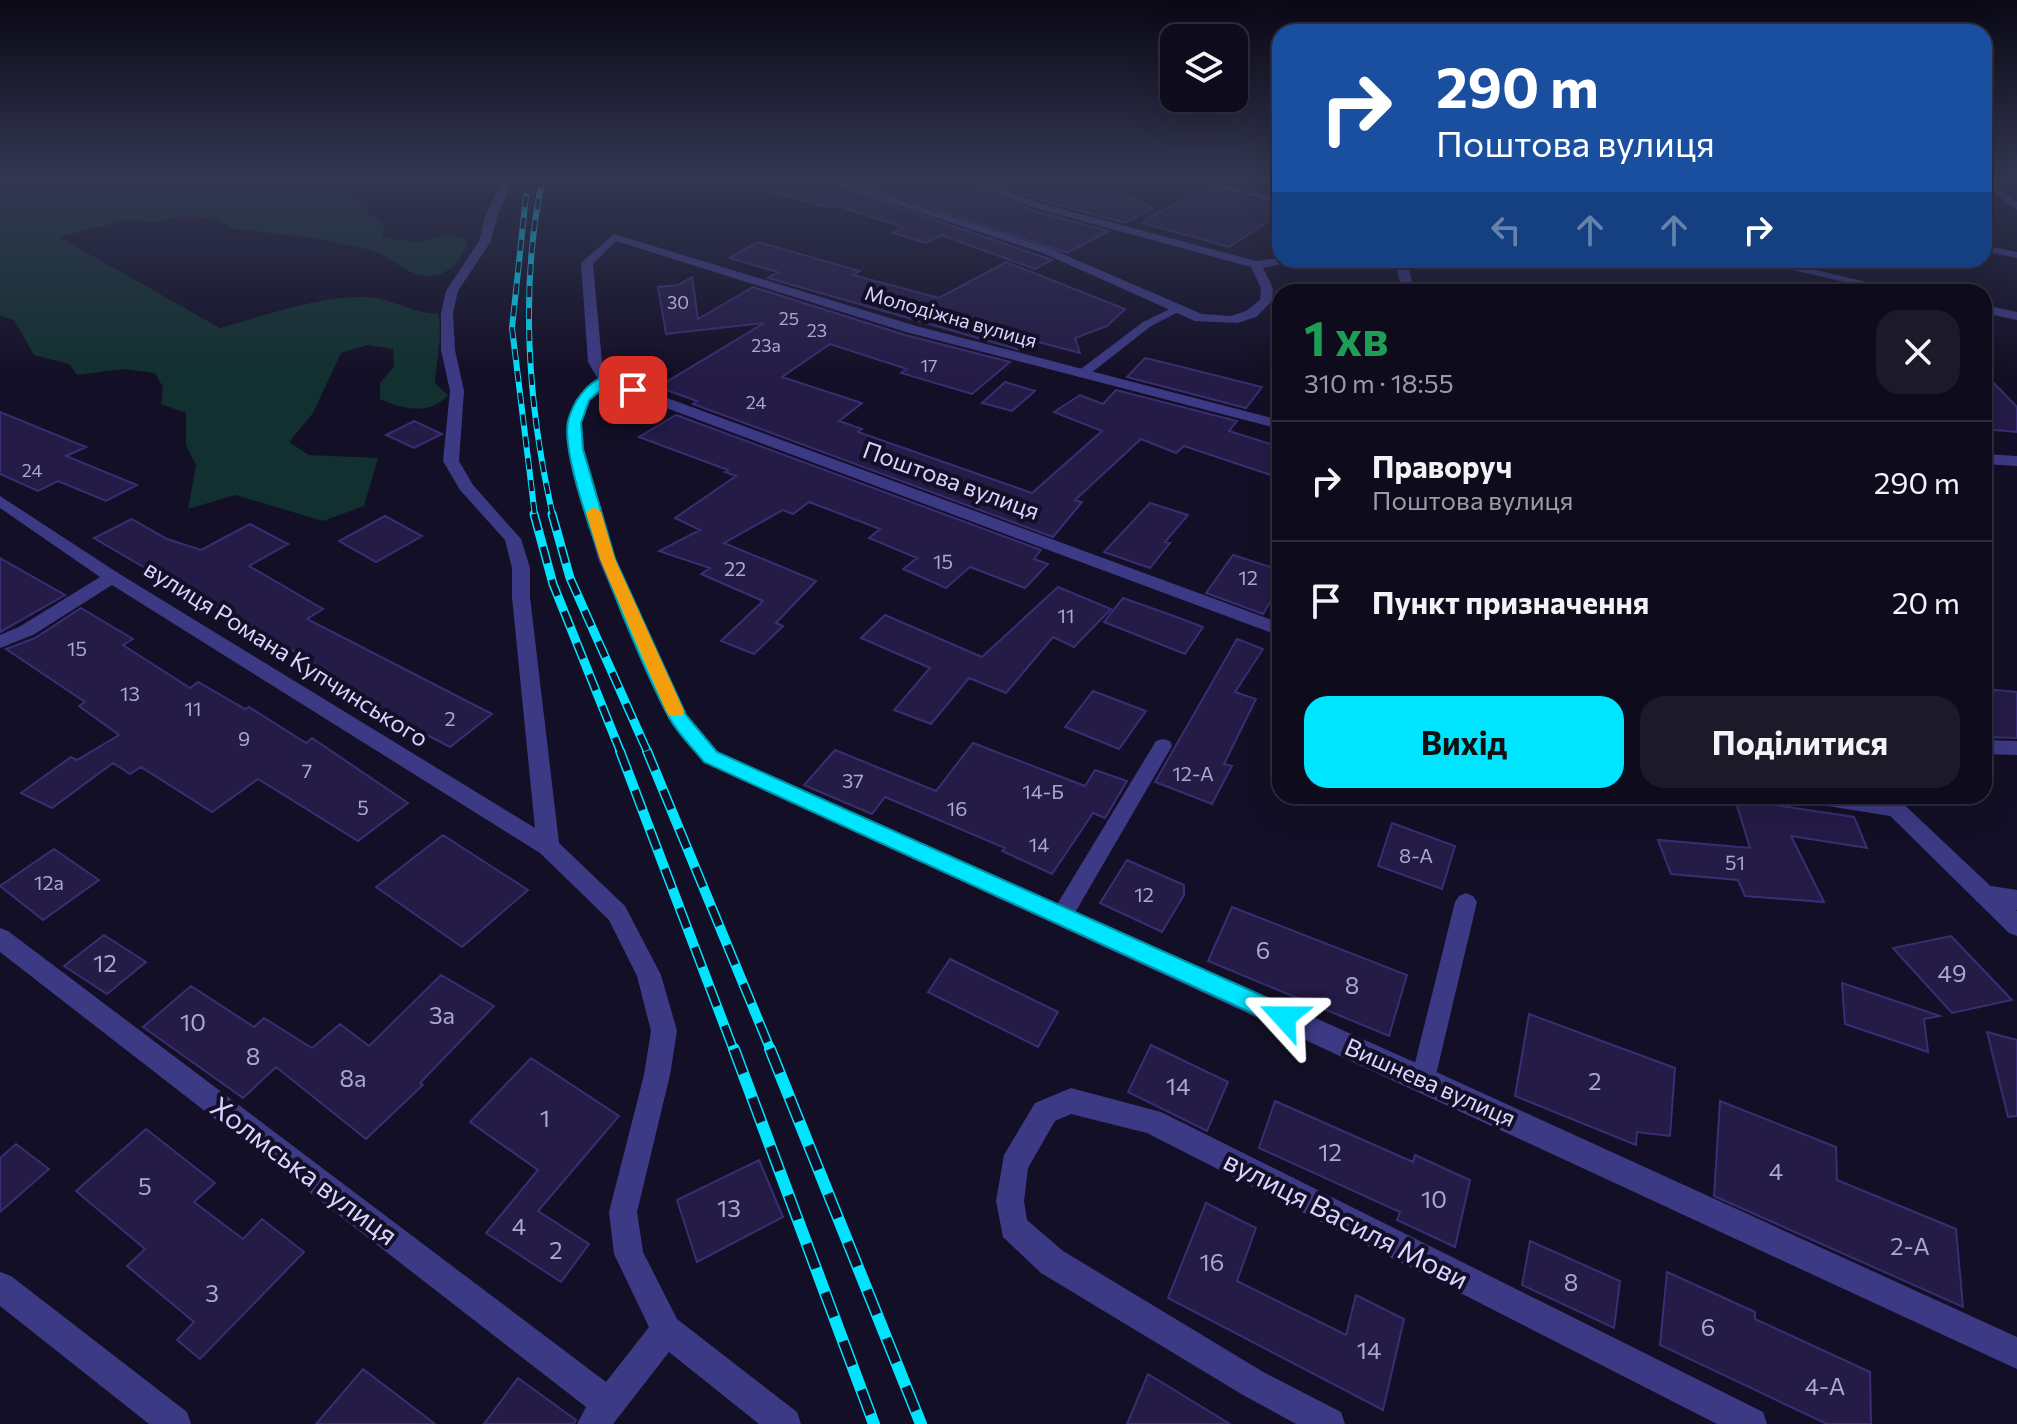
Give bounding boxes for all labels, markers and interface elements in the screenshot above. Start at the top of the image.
map controls [1160,24,1248,112]
button: layers [1160,24,1248,112]
text: 290 m [1436,51,1599,120]
icon: right [1304,56,1408,160]
text: Поштова вулиця [1436,120,1715,164]
icon: left [1484,208,1528,252]
icon: ahead [1568,208,1612,252]
icon: ahead [1652,208,1696,252]
icon: right [1736,208,1780,252]
street label: Молодіжна вулиця [862,280,1040,352]
house number: 30 [667,291,689,313]
house number: 25 [779,307,799,329]
text: 1 хв [1304,307,1388,366]
button: close [1876,310,1960,394]
house number: 23 [807,319,827,341]
house number: 23а [751,334,781,356]
house number: 17 [920,354,938,376]
pin [599,356,667,424]
text: 310 m · 18:55 [1304,367,1454,398]
icon: arrive [611,368,655,412]
house number: 24 [746,391,766,413]
street label: Поштова вулиця [859,434,1044,525]
text: Праворуч [1372,447,1512,484]
house number: 24 [22,459,42,481]
icon: right [1304,459,1348,503]
text: 290 m [1874,463,1960,500]
text: Поштова вулиця [1372,484,1573,515]
house number: 15 [933,549,953,573]
street label: вулиця Романа Купчинського [139,553,434,752]
house number: 22 [724,556,746,580]
house number: 12 [1238,565,1258,589]
icon: arrive [1304,579,1348,623]
text: Пункт призначення [1372,583,1649,620]
text: 20 m [1892,583,1960,620]
house number: 11 [1057,603,1075,627]
house number: 15 [67,636,87,660]
house number: 13 [120,681,140,705]
house number: 11 [184,696,202,720]
button: Вихід [1304,696,1624,788]
button: Поділитися [1640,696,1960,788]
house number: 2 [444,706,456,730]
house number: 9 [238,726,250,750]
house number: 7 [302,758,312,782]
house number: 12-А [1172,761,1214,785]
house number: 37 [842,768,864,792]
house number: 14-Б [1022,779,1064,803]
house number: 5 [357,795,369,819]
house number: 16 [947,796,967,820]
house number: 14 [1029,832,1049,856]
house number: 8-А [1399,843,1433,867]
house number: 51 [1725,850,1745,874]
house number: 12а [34,870,64,894]
house number: 12 [1134,882,1154,906]
house number: 6 [1256,935,1270,964]
house number: 12 [93,948,117,977]
house number: 49 [1938,958,1966,987]
house number: 8 [1345,970,1359,999]
position arrow [1242,975,1326,1059]
house number: 3а [429,1000,455,1029]
house number: 10 [180,1007,206,1036]
street label: Вишнева вулиця [1341,1031,1520,1132]
house number: 8 [246,1041,260,1070]
house number: 8а [339,1063,367,1092]
house number: 2 [1588,1066,1602,1095]
house number: 14 [1166,1071,1190,1100]
street label: Холмська вулиця [204,1089,405,1252]
house number: 1 [540,1103,550,1132]
house number: 12 [1318,1137,1342,1166]
street label: вулиця Василя Мови [1218,1143,1474,1296]
house number: 4 [1769,1156,1783,1185]
house number: 5 [138,1171,152,1200]
house number: 10 [1421,1184,1447,1213]
house number: 13 [717,1193,741,1222]
house number: 4 [512,1211,526,1240]
house number: 2-А [1890,1231,1930,1260]
house number: 2 [549,1235,563,1264]
house number: 16 [1200,1247,1224,1276]
house number: 8 [1564,1267,1578,1296]
house number: 3 [205,1278,219,1307]
house number: 6 [1701,1312,1715,1341]
house number: 14 [1357,1335,1381,1364]
house number: 4-А [1805,1371,1845,1400]

